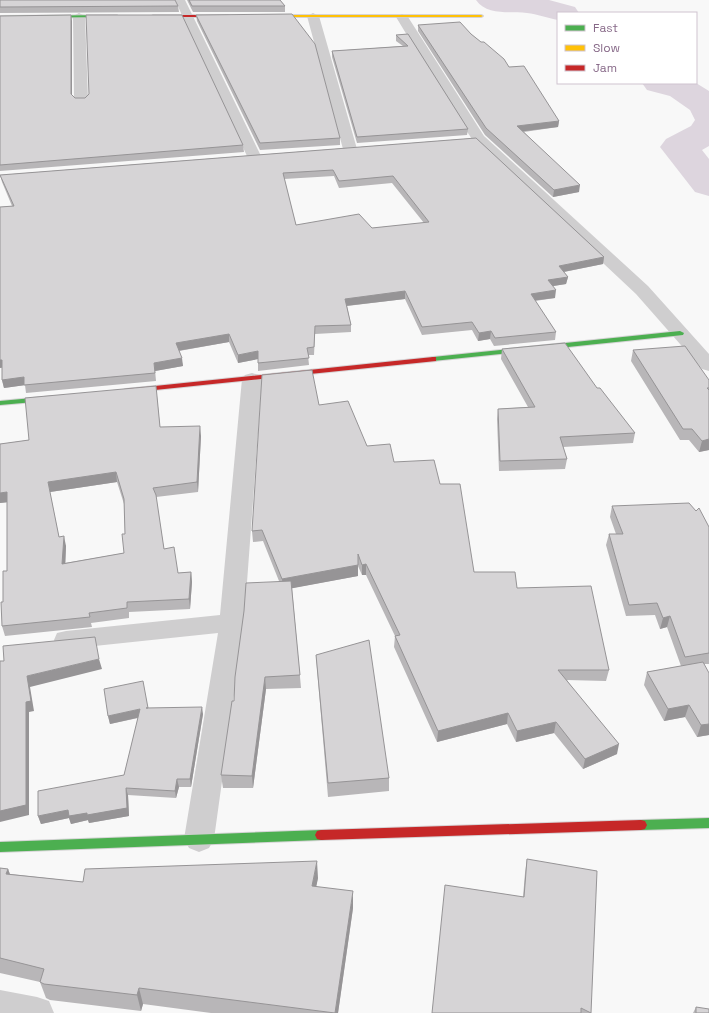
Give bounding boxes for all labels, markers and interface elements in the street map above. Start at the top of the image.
legend [557,12,697,84]
text: Fast [593,20,618,36]
text: Slow [593,40,620,56]
text: Jam [593,60,617,76]

